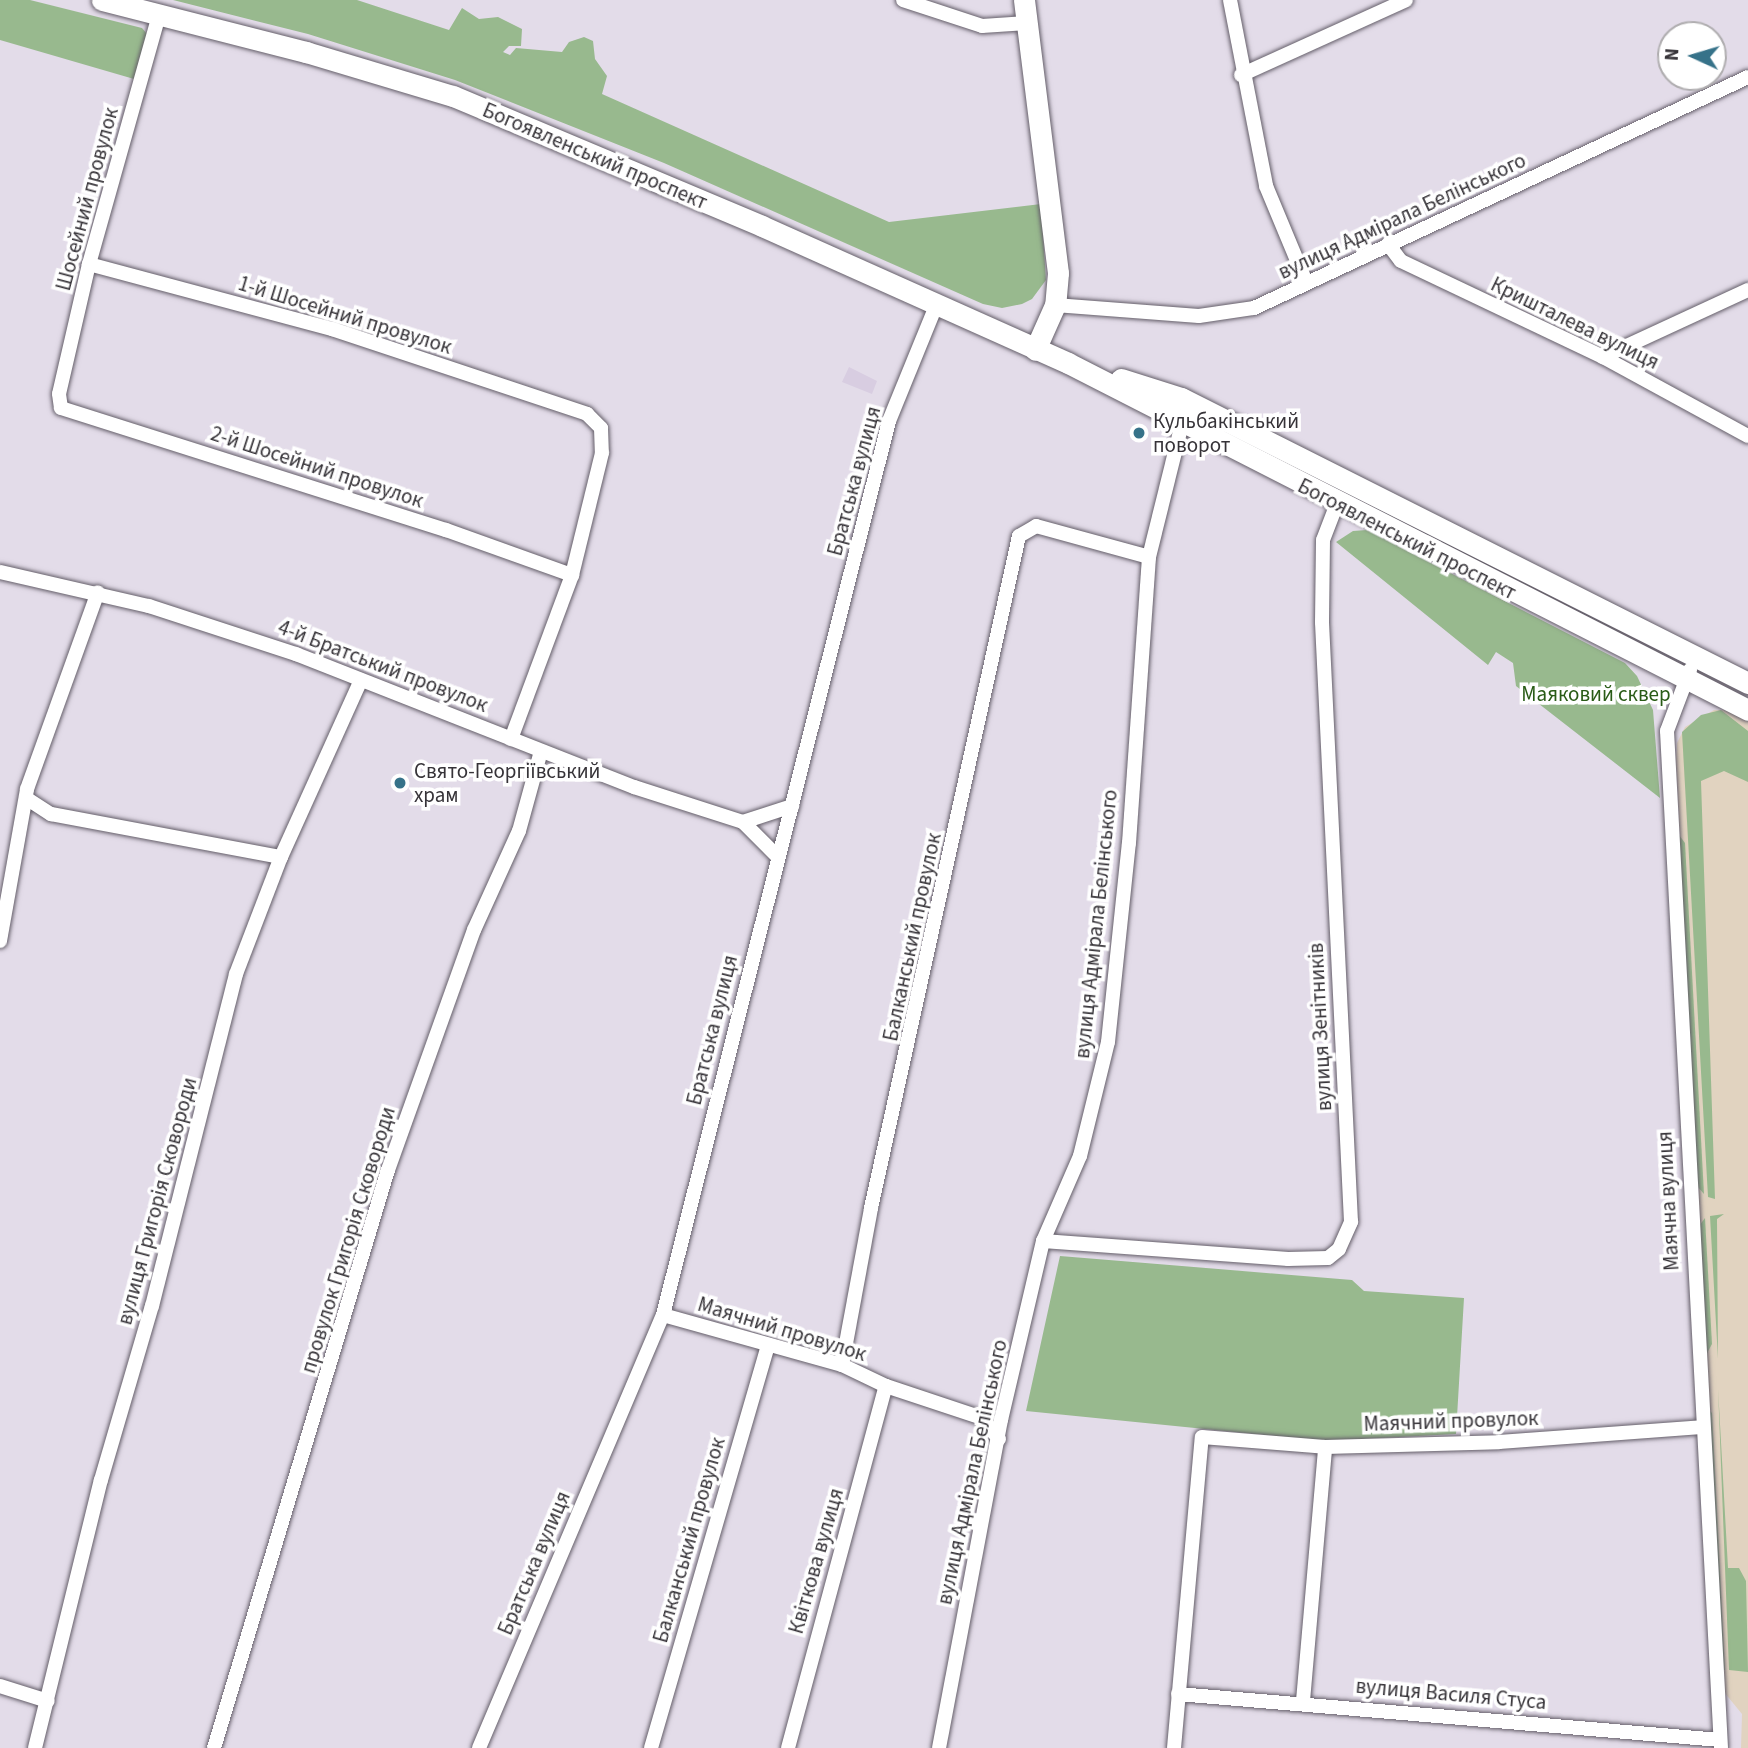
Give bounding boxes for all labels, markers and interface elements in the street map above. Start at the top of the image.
north arrow [1657,21,1727,91]
text: N [1659,47,1686,62]
street label: Богоявленський проспект [479,97,711,215]
street label: Шосейний провулок [50,105,124,293]
street label: вулиця Адмірала Белінського [1274,147,1530,285]
street label: 1-й Шосейний провулок [235,271,455,359]
street label: Кришталева вулиця [1487,271,1663,375]
street label: Братська вулиця [822,403,886,559]
place label: Кульбакінський поворот [1153,408,1299,458]
street label: 2-й Шосейний провулок [208,421,426,513]
marker: Кульбакінський поворот [1131,425,1147,441]
street label: Богоявленський проспект [1294,473,1520,605]
street label: 4-й Братський провулок [275,614,491,718]
park label: Маяковий сквер [1521,681,1671,707]
place label: Свято-Георгіївський храм [414,758,600,808]
marker: Свято-Георгіївський храм [392,775,408,791]
street label: вулиця Адмірала Белінського [1069,788,1123,1060]
street label: Балканський провулок [878,830,946,1044]
street label: вулиця Зенітників [1303,942,1337,1112]
street label: Братська вулиця [681,952,743,1108]
street label: вулиця Григорія Сковороди [112,1074,202,1328]
street label: провулок Григорія Сковороди [295,1104,401,1376]
street label: Маячна вулиця [1652,1131,1684,1271]
street label: Маячний провулок [695,1291,869,1367]
street label: вулиця Адмірала Белінського [932,1337,1012,1607]
street label: Маячний провулок [1363,1405,1539,1437]
street label: Балканський провулок [648,1434,730,1646]
street label: Квіткова вулиця [783,1485,849,1637]
street label: Братська вулиця [492,1487,576,1639]
street label: вулиця Василя Стуса [1355,1673,1547,1715]

